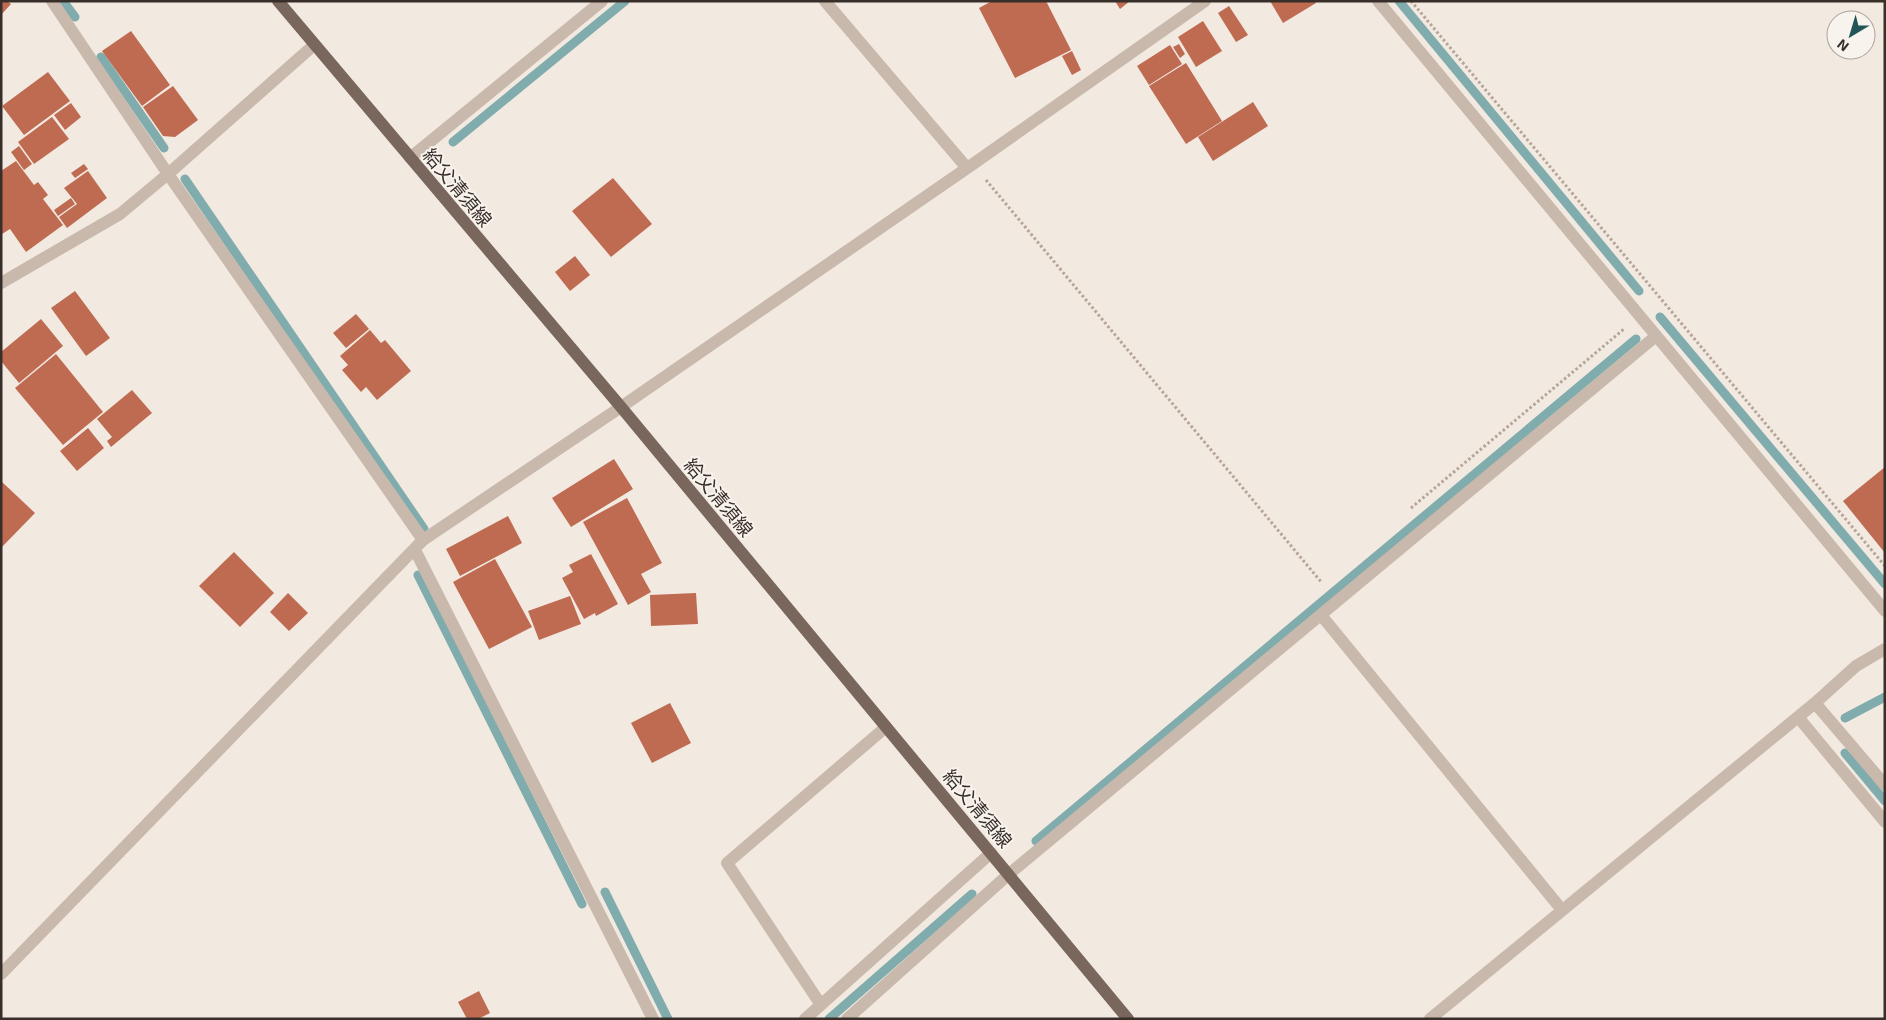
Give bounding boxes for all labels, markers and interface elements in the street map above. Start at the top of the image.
north arrow [1826,10,1876,60]
text: N [1833,36,1852,55]
street label: 給父清須線 [419,143,497,231]
street label: 給父清須線 [680,453,758,541]
street label: 給父清須線 [939,764,1017,852]

